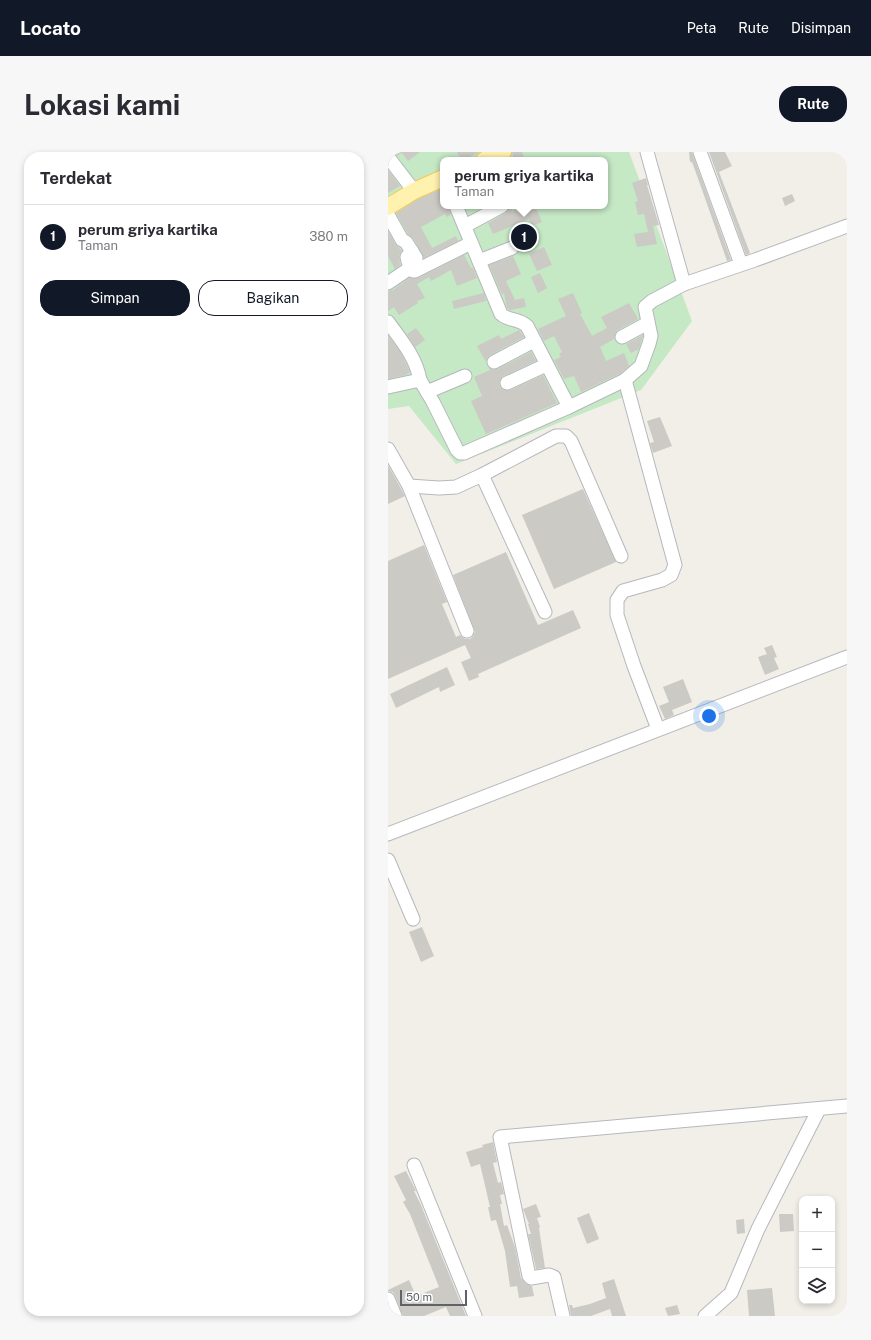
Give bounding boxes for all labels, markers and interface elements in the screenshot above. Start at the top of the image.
text: Locato [20,17,81,39]
text: Peta [687,20,716,36]
text: Rute [738,20,769,36]
text: Disimpan [791,20,851,36]
button: Rute [779,86,847,122]
text: Lokasi kami [24,88,180,121]
popup [440,157,608,209]
text: perum griya kartika [454,167,594,184]
text: Terdekat [40,168,112,188]
text: Taman [454,184,494,199]
text: perum griya kartika [78,221,218,238]
pin: 1 [511,222,537,252]
text: 1 [50,229,56,244]
text: 380 m [309,229,348,244]
text: Taman [78,238,118,253]
button: Simpan [40,280,190,316]
button: Bagikan [198,280,348,316]
your location [699,706,719,726]
map controls [799,1196,835,1304]
button: + [799,1196,835,1232]
button: − [799,1232,835,1268]
button: layers [799,1268,835,1304]
scale bar [400,1288,467,1307]
text: 50 m [406,1291,432,1303]

